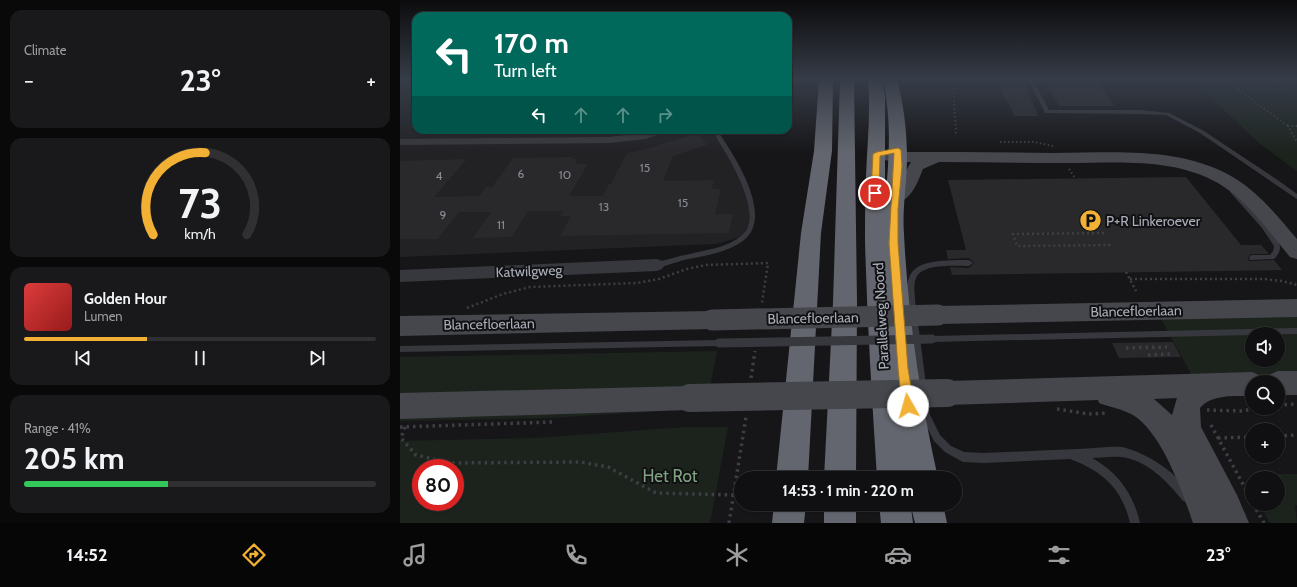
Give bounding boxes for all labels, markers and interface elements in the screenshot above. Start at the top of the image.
text: 170 m [494,26,569,60]
icon: left [428,28,480,80]
text: Climate [24,42,66,58]
text: Turn left [494,60,557,82]
text: 23° [180,62,220,99]
text: − [24,67,34,94]
text: + [366,67,376,94]
icon: left [528,104,550,126]
icon: ahead [570,104,592,126]
icon: ahead [612,104,634,126]
icon: right [654,104,676,126]
house number: 15 [640,160,650,175]
house number: 6 [518,166,525,181]
house number: 10 [559,167,571,182]
house number: 4 [436,168,443,183]
pin [858,176,892,210]
text: 73 [178,178,222,228]
icon: arrive [864,182,886,204]
house number: 15 [678,195,688,210]
house number: 13 [599,199,609,214]
house number: 9 [440,207,447,222]
parking icon: P+R Linkeroever [1077,208,1103,234]
place label: P+R Linkeroever [1106,212,1201,230]
house number: 11 [497,217,505,232]
text: km/h [184,225,216,243]
street label: Katwilgweg [495,261,564,281]
street label: Parallelweg Noord [869,262,893,370]
text: Golden Hour [84,290,167,308]
street label: Blancefloerlaan [1090,301,1182,321]
text: Lumen [84,308,123,324]
street label: Blancefloerlaan [767,308,859,328]
street label: Blancefloerlaan [443,314,535,334]
map controls [1245,327,1285,511]
button: sound [1245,327,1285,367]
icon: previous [72,347,94,369]
icon: pause [189,347,211,369]
icon: next [306,347,328,369]
button: search [1245,375,1285,415]
position arrow [887,385,929,427]
text: Range · 41% [24,420,91,436]
button: + [1245,423,1285,463]
text: 205 km [24,440,125,477]
speed limit sign: 80 [412,459,464,511]
park label: Het Rot [643,466,698,486]
button: − [1245,471,1285,511]
text: 14:53 · 1 min · 220 m [782,482,914,500]
icon: directions [240,541,268,569]
icon: music [401,541,429,569]
icon: phone [562,541,590,569]
icon: climate [723,541,751,569]
icon: car [884,541,912,569]
icon: filters [1045,541,1073,569]
text: 14:52 [66,544,107,566]
text: 23° [1206,544,1230,566]

